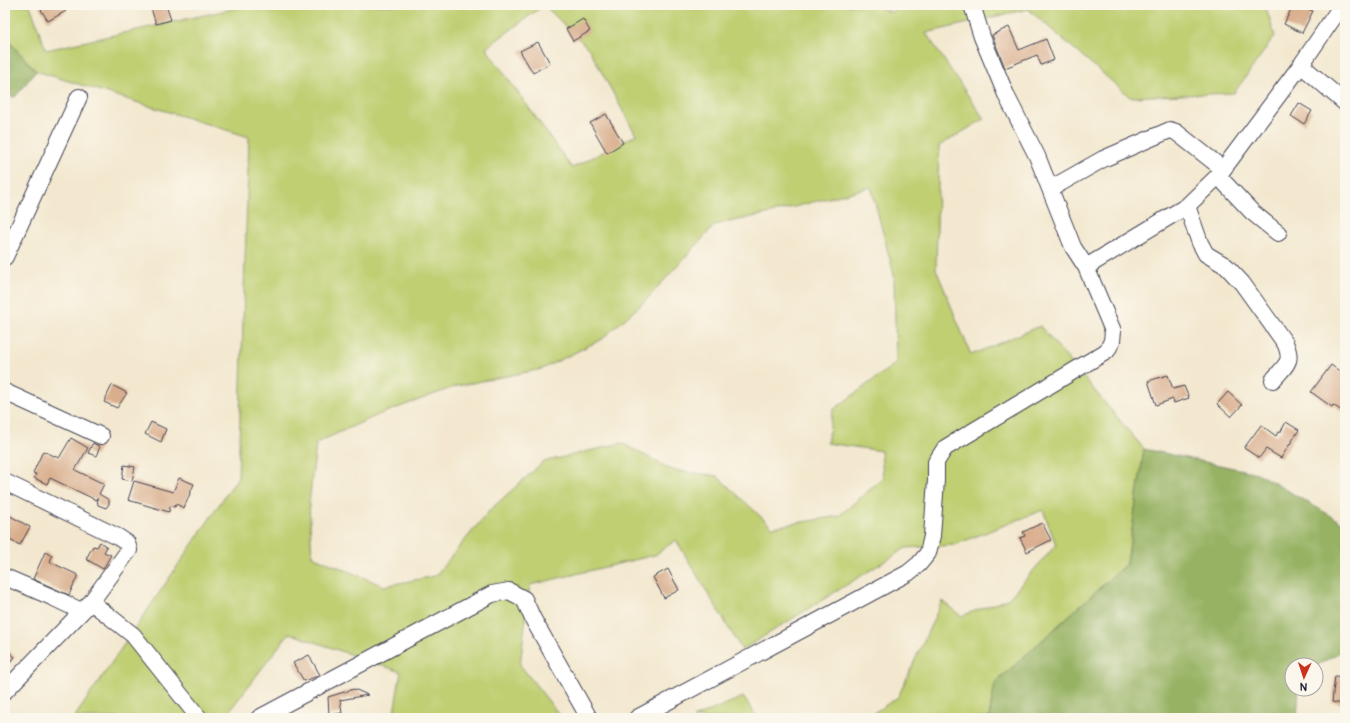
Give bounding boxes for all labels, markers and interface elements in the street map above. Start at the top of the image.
north arrow [1284,657,1324,697]
text: N [1299,680,1308,693]

